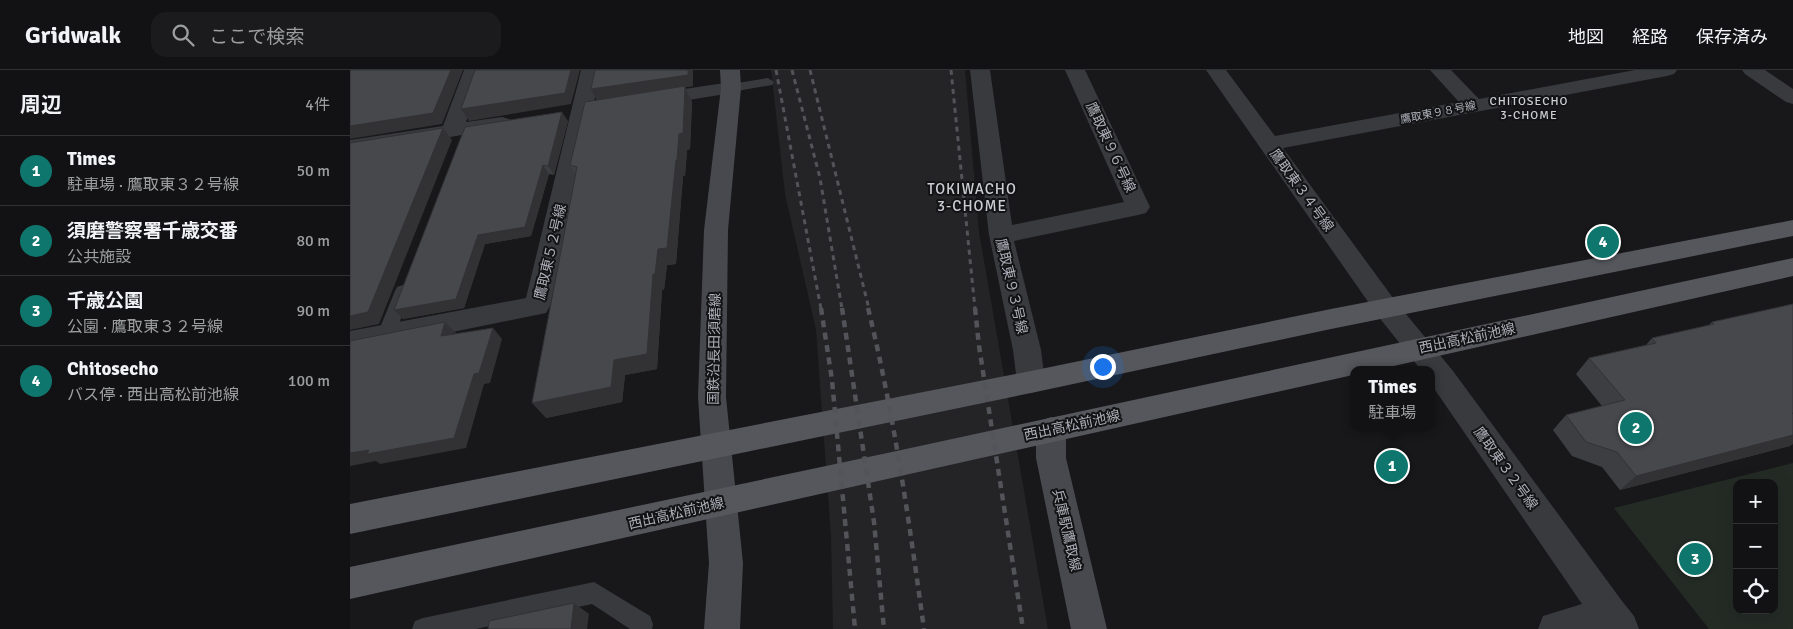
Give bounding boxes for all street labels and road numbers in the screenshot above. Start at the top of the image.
street label: 鷹取東９６号線 [1082,99,1139,195]
street label: 鷹取東９８号線 [1399,99,1477,126]
street label: 鷹取東３４号線 [1266,146,1337,235]
street label: 鷹取東５２号線 [531,202,570,302]
street label: 鷹取東９３号線 [992,236,1031,336]
street label: 国鉄沿長田須磨線 [705,293,724,405]
street label: 西出高松前池線 [1417,320,1517,357]
street label: 西出高松前池線 [1022,407,1122,444]
street label: 鷹取東３２号線 [1470,424,1541,513]
street label: 兵庫駅鷹取線 [1049,487,1084,573]
street label: 西出高松前池線 [626,494,726,533]

